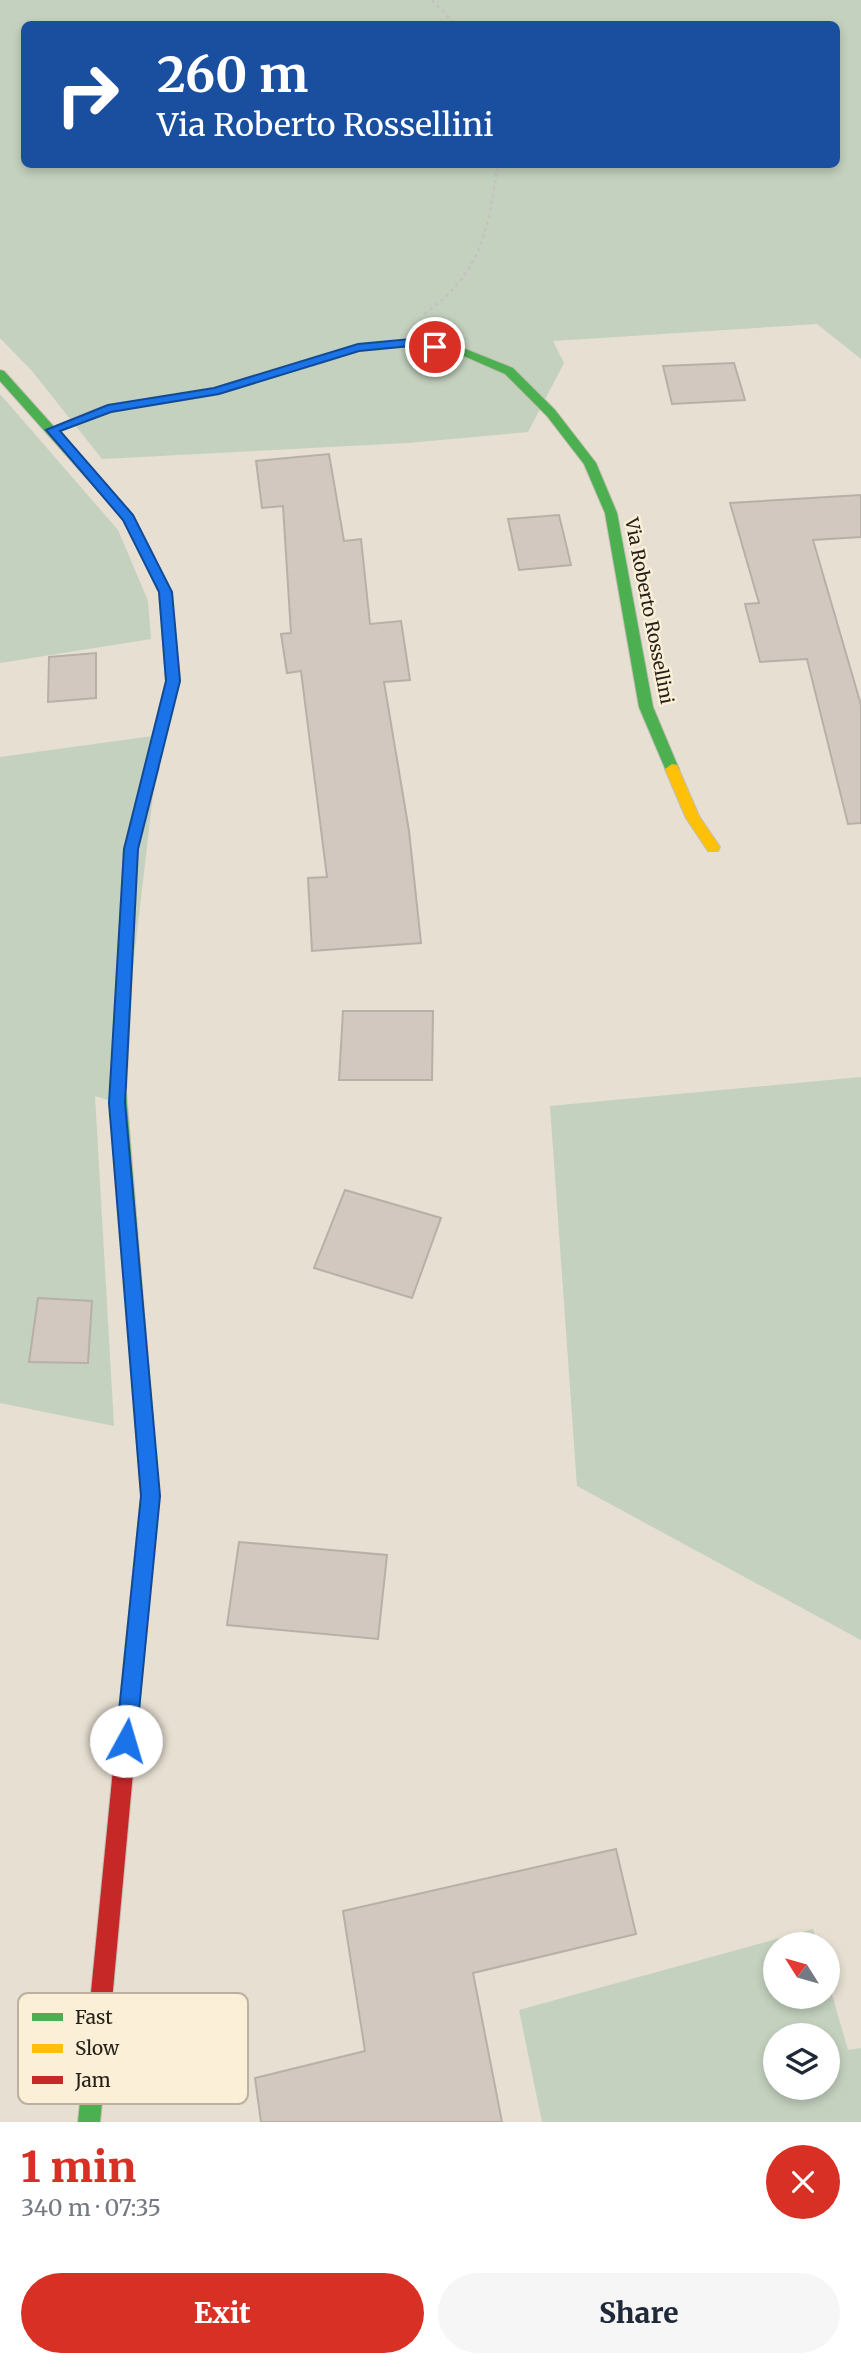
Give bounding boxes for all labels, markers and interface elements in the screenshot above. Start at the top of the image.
text: 260 m [157,44,308,105]
icon: right [42,49,133,140]
text: Via Roberto Rossellini [157,105,494,145]
pin [405,317,465,377]
icon: arrive [416,328,454,366]
street label: Via Roberto Rossellini [620,515,679,706]
position arrow [89,1704,163,1778]
north arrow [763,1932,840,2009]
map controls [763,1932,840,2100]
legend [18,1993,248,2104]
text: Fast [75,2005,113,2029]
button: layers [763,2023,840,2100]
text: Slow [75,2036,120,2060]
text: Jam [74,2068,111,2092]
text: 1 min [21,2141,136,2193]
button: close [766,2145,840,2219]
text: 340 m · 07:35 [21,2193,161,2222]
button: Exit [21,2273,424,2353]
button: Share [438,2273,840,2353]

